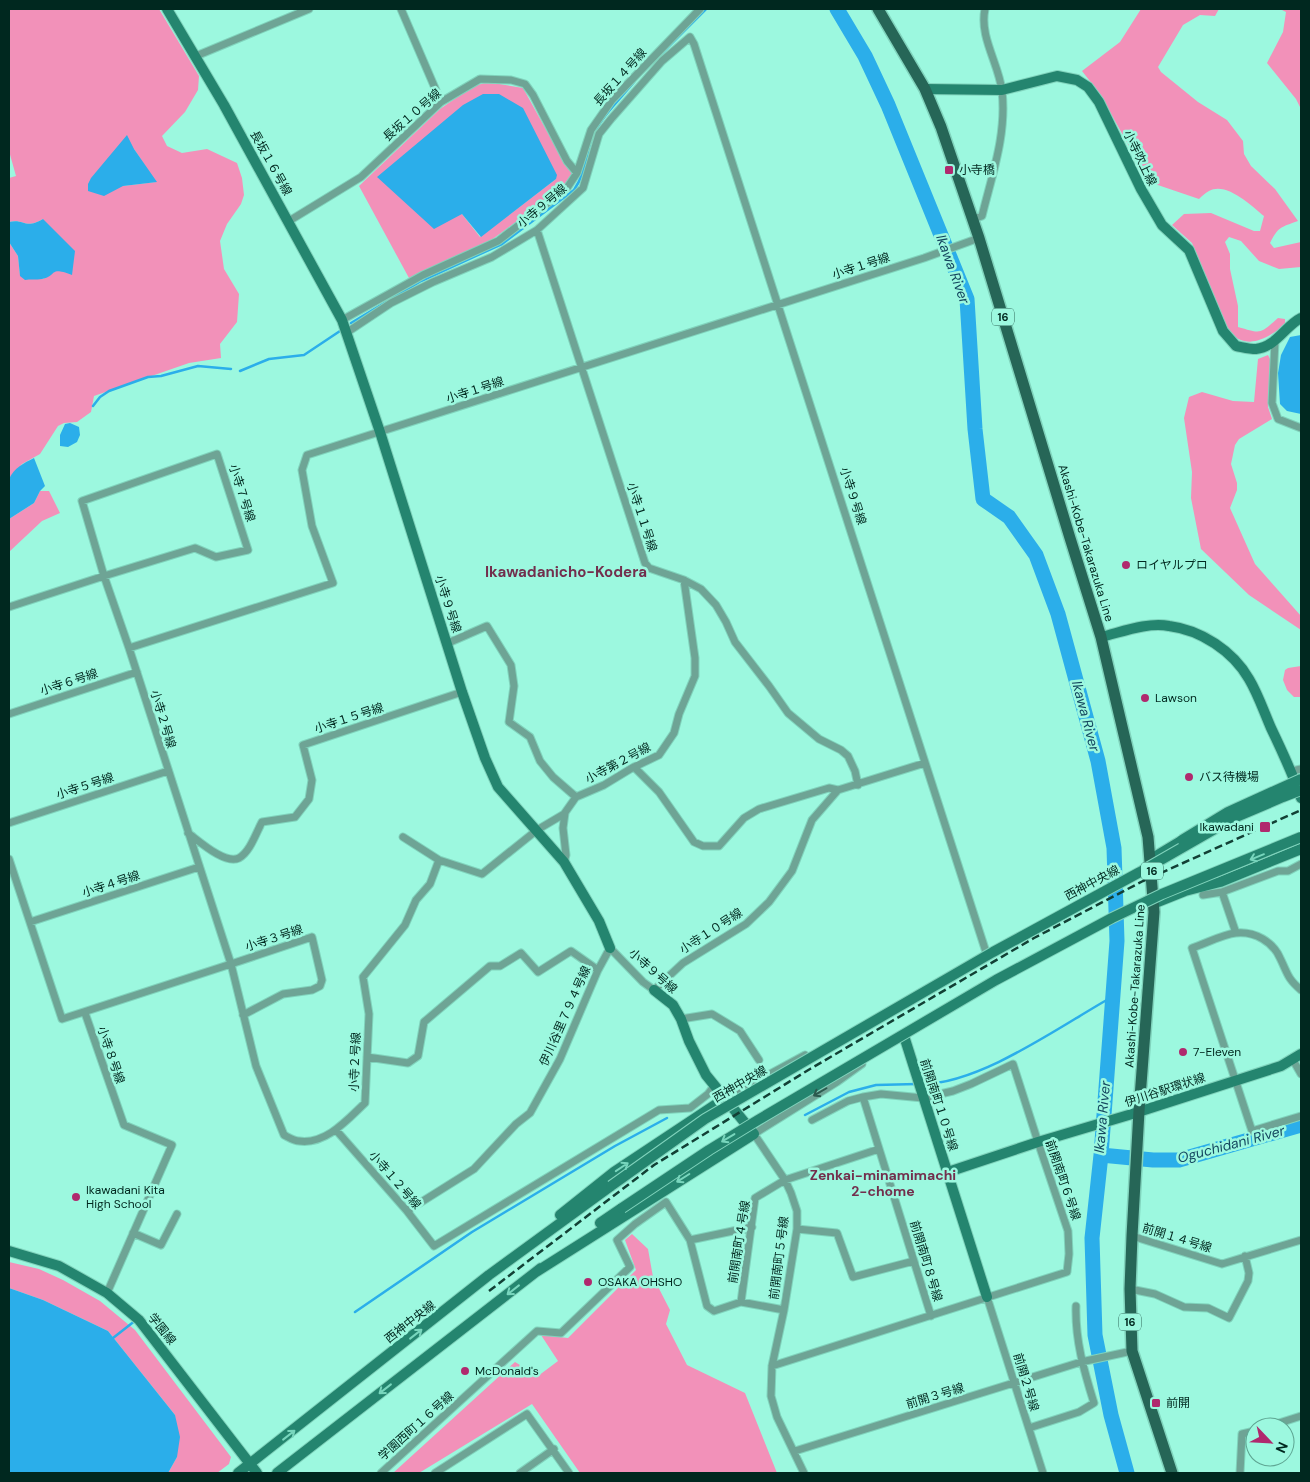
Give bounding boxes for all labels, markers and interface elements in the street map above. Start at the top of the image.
street label: 長坂１４号線 [590,45,650,109]
street label: 長坂１０号線 [380,85,444,145]
street label: 長坂１６号線 [247,128,295,198]
street label: 小寺吹上線 [1120,128,1160,188]
place label: 小寺橋 [959,162,995,178]
marker: 小寺橋 [943,164,955,176]
street label: 小寺９号線 [514,181,570,231]
water label: Ikawa River [932,232,974,307]
street label: 小寺１号線 [830,249,892,283]
road number: 16 [992,308,1014,326]
street label: 小寺１号線 [444,373,506,407]
street label: 小寺７号線 [225,462,259,524]
street label: Akashi-Kobe-Takarazuka Line [1054,462,1118,624]
street label: 小寺９号線 [836,465,870,527]
street label: 小寺１１号線 [623,480,661,554]
place label: ロイヤルプロ [1136,557,1208,573]
marker: ロイヤルプロ [1120,559,1132,571]
district label: Ikawadanicho-Kodera [485,562,647,582]
street label: 小寺９号線 [431,573,465,635]
street label: 小寺６号線 [38,665,100,699]
water label: Ikawa River [1068,679,1104,754]
street label: 小寺２号線 [147,688,179,750]
place label: Lawson [1155,690,1197,706]
marker: Lawson [1139,692,1151,704]
street label: 小寺１５号線 [312,699,386,737]
street label: 小寺第２号線 [582,739,654,787]
street label: 小寺５号線 [54,769,116,803]
place label: バス待機場 [1199,769,1259,785]
marker: バス待機場 [1183,771,1195,783]
place label: Ikawadani [1199,819,1254,835]
marker: Ikawadani [1258,820,1272,834]
one-way arrow [1249,853,1264,862]
street label: 西神中央線 [1062,862,1122,904]
road number: 16 [1141,862,1163,879]
street label: 小寺４号線 [80,867,142,901]
street label: Akashi-Kobe-Takarazuka Line [1121,904,1149,1068]
street label: 小寺１０号線 [676,905,746,957]
street label: 小寺３号線 [243,921,305,955]
street label: 小寺９号線 [625,945,681,997]
street label: 伊川谷里７９４号線 [536,963,594,1069]
street label: 小寺８号線 [94,1024,128,1086]
street label: 小寺２号線 [346,1032,364,1092]
place label: 7-Eleven [1193,1044,1241,1060]
marker: 7-Eleven [1177,1046,1189,1058]
street label: 前開南町１０号線 [917,1057,961,1153]
street label: 西神中央線 [710,1062,770,1106]
street label: 伊川谷駅環状線 [1123,1069,1207,1111]
water label: Ikawa River [1090,1079,1114,1154]
one-way arrow [812,1087,827,1097]
water label: Oguchidani River [1175,1121,1287,1167]
one-way arrow [721,1134,735,1144]
street label: 前開南町６号線 [1042,1138,1084,1222]
street label: 小寺１２号線 [365,1148,425,1212]
one-way arrow [614,1162,628,1172]
district label: Zenkai-minamimachi 2-chome [810,1166,956,1200]
one-way arrow [676,1173,690,1184]
place label: Ikawadani Kita High School [86,1182,165,1212]
marker: Ikawadani Kita High School [70,1191,82,1203]
street label: 前開南町４号線 [725,1199,753,1285]
street label: 前開南町５号線 [766,1215,792,1301]
street label: 前開南町８号線 [906,1218,946,1304]
street label: 前開１４号線 [1140,1220,1214,1256]
place label: OSAKA OHSHO [598,1274,682,1290]
marker: OSAKA OHSHO [582,1276,594,1288]
one-way arrow [506,1285,520,1295]
street label: 西神中央線 [381,1297,439,1347]
street label: 学園線 [144,1310,180,1348]
road number: 16 [1119,1314,1141,1330]
one-way arrow [409,1328,422,1339]
street label: 前開２号線 [1010,1351,1042,1413]
place label: McDonald's [475,1363,539,1379]
marker: McDonald's [459,1365,471,1377]
street label: 前開３号線 [904,1380,966,1412]
one-way arrow [379,1384,392,1395]
street label: 学園西町１６号線 [375,1388,457,1464]
place label: 前開 [1166,1395,1190,1411]
marker: 前開 [1150,1397,1162,1409]
north arrow [1245,1417,1295,1467]
one-way arrow [282,1429,295,1440]
text: N [1271,1439,1292,1456]

